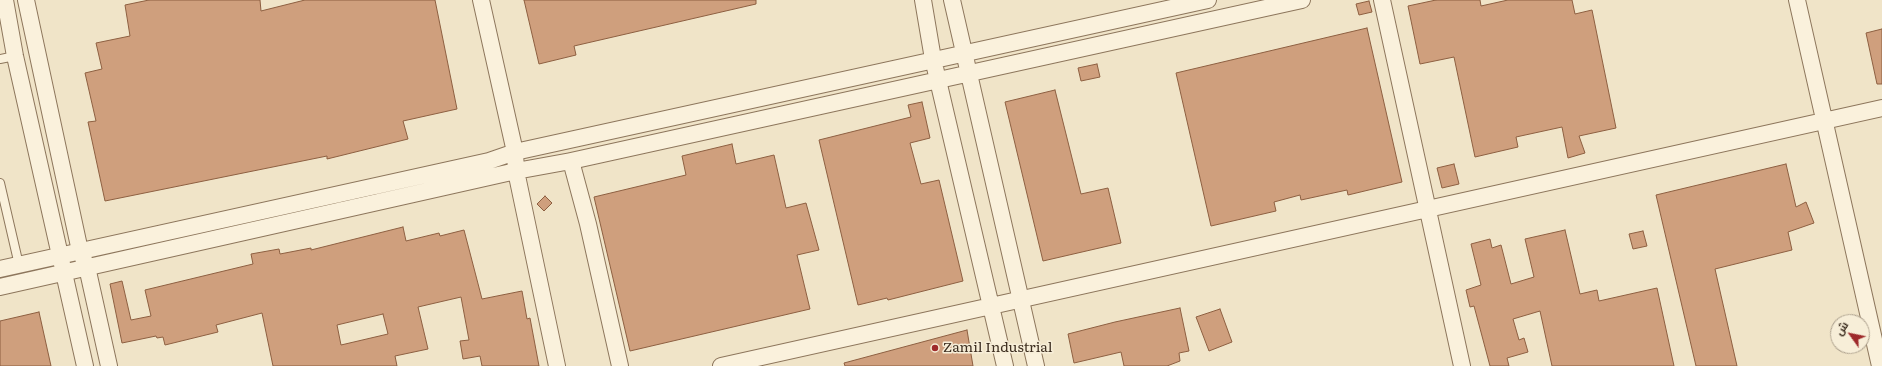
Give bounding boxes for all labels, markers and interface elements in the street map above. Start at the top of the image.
north arrow [1830,314,1870,354]
text: ش [1830,318,1851,338]
place label: Zamil Industrial [943,340,1053,356]
marker: Zamil Industrial [930,343,940,353]

